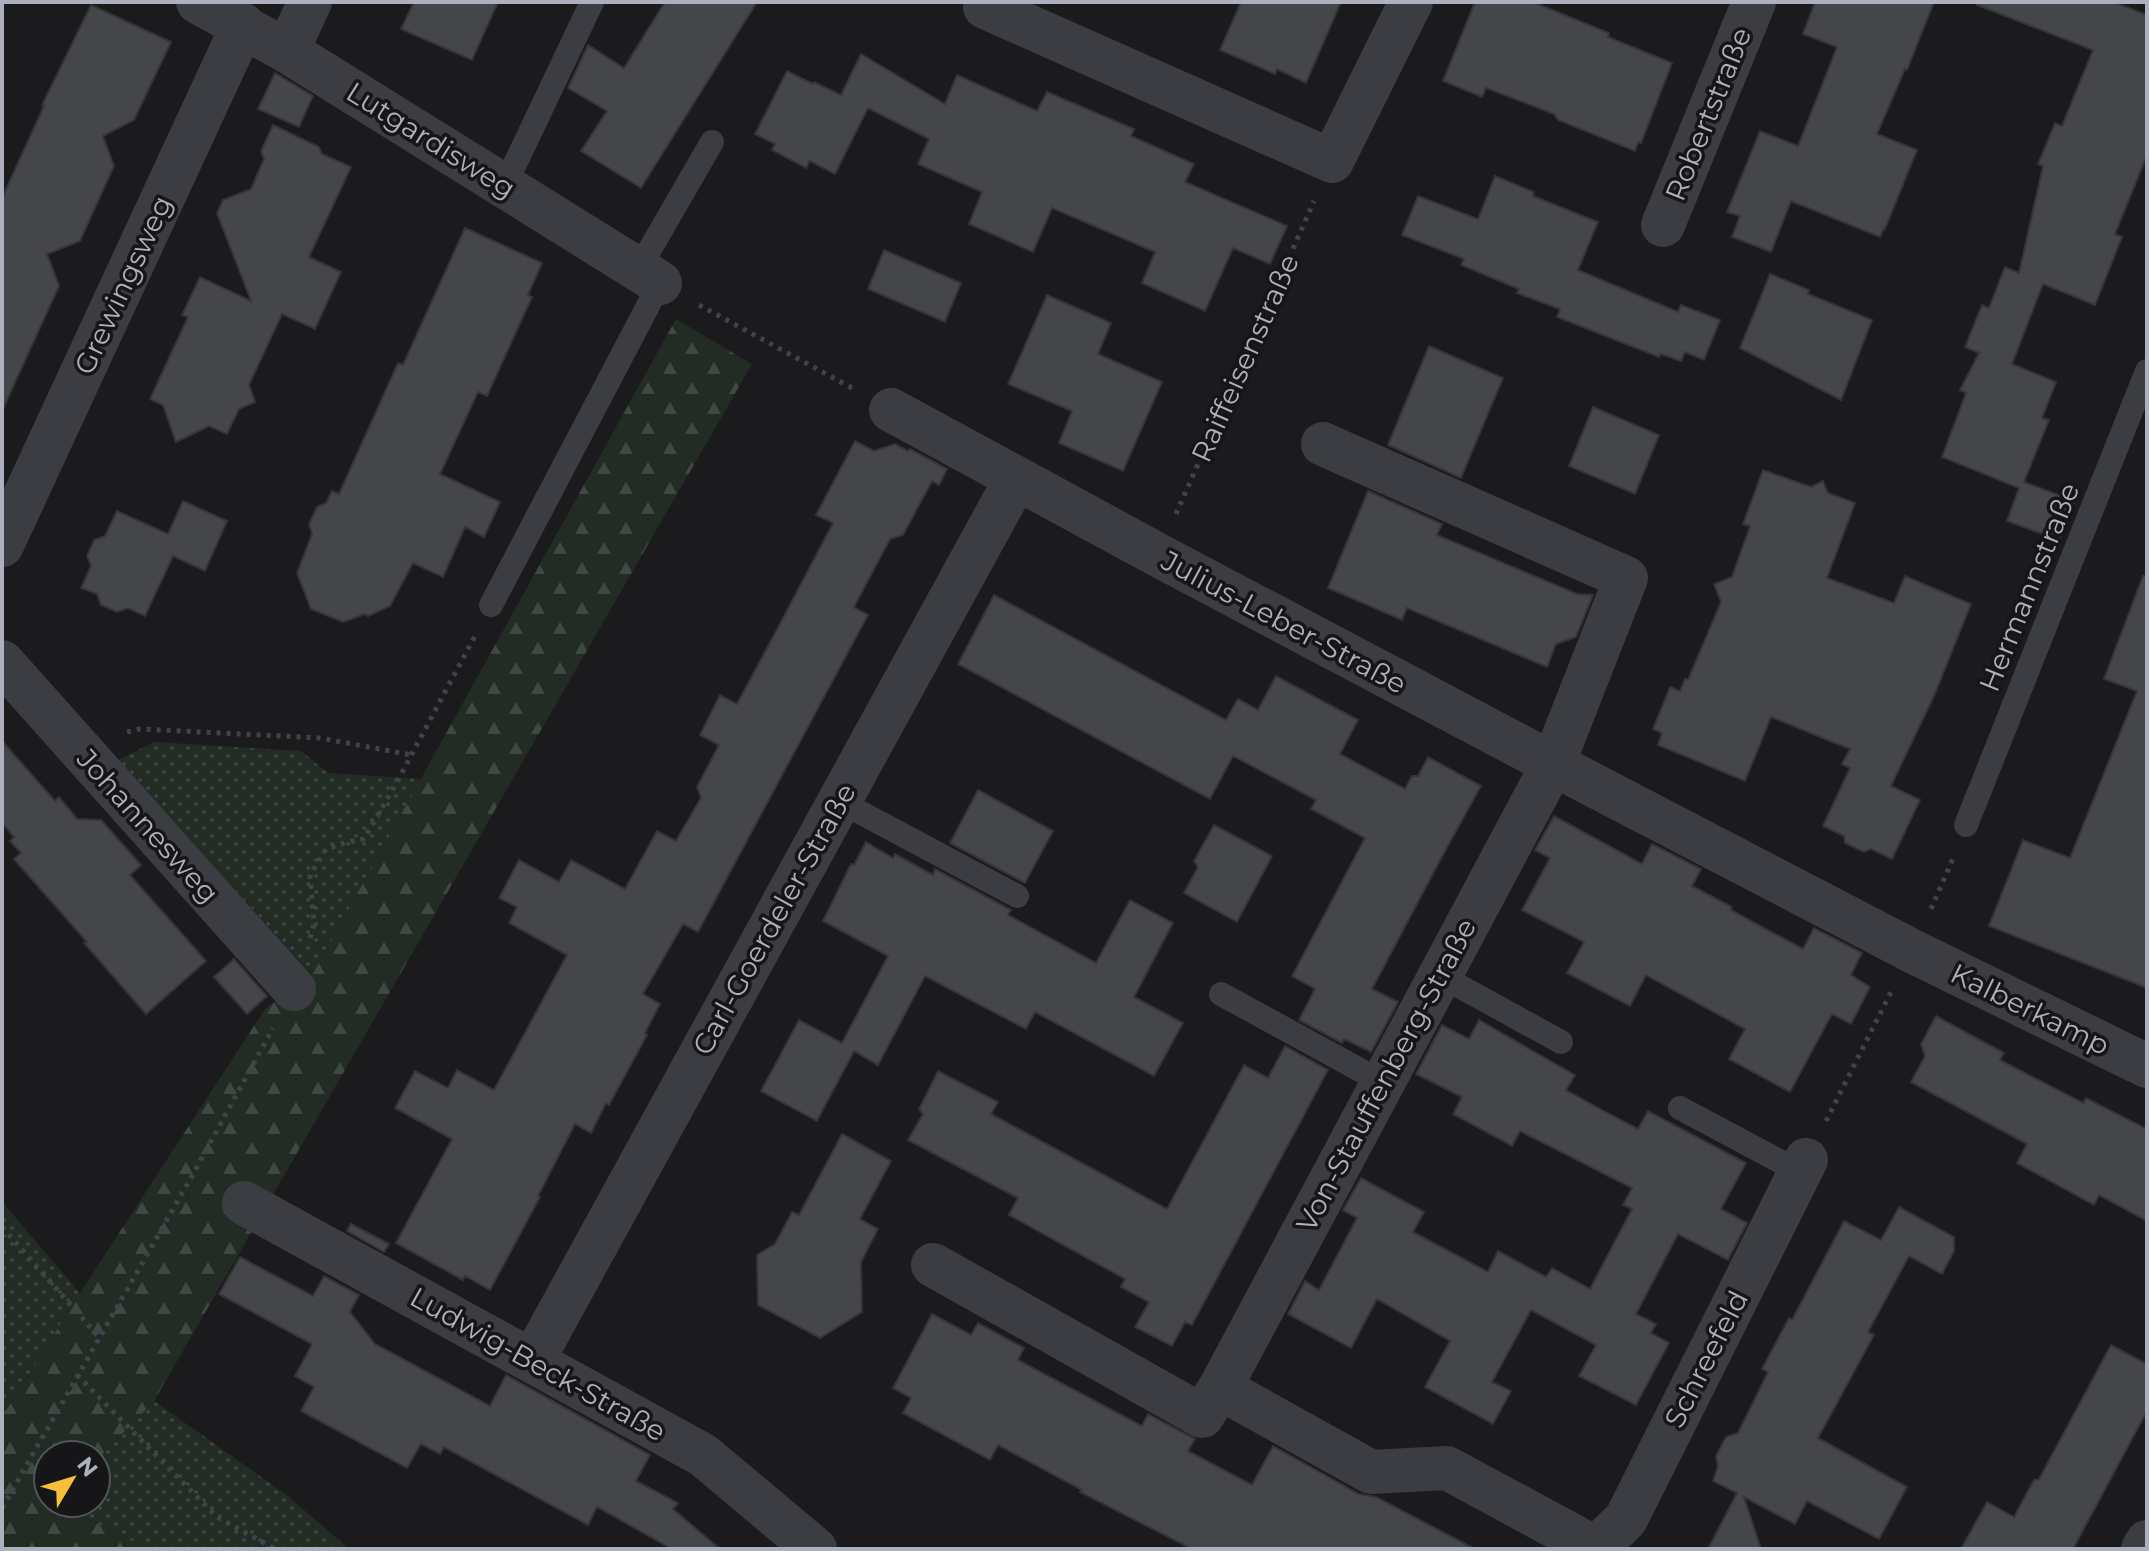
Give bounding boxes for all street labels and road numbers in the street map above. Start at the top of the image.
street label: Robertstraße [1658,22,1758,206]
street label: Lutgardisweg [340,75,522,205]
street label: Grewingsweg [67,190,179,380]
street label: Raiffeisenstraße [1184,249,1306,467]
street label: Hermannstraße [1972,478,2086,696]
street label: Julius-Leber-Straße [1155,543,1412,701]
street label: Johannesweg [69,741,226,910]
street label: Carl-Goerdeler-Straße [685,777,863,1061]
street label: Von-Stauffenberg-Straße [1289,913,1483,1237]
street label: Kalberkamp [1945,956,2115,1062]
street label: Ludwig-Beck-Straße [404,1280,672,1448]
street label: Schreefeld [1657,1285,1755,1433]

